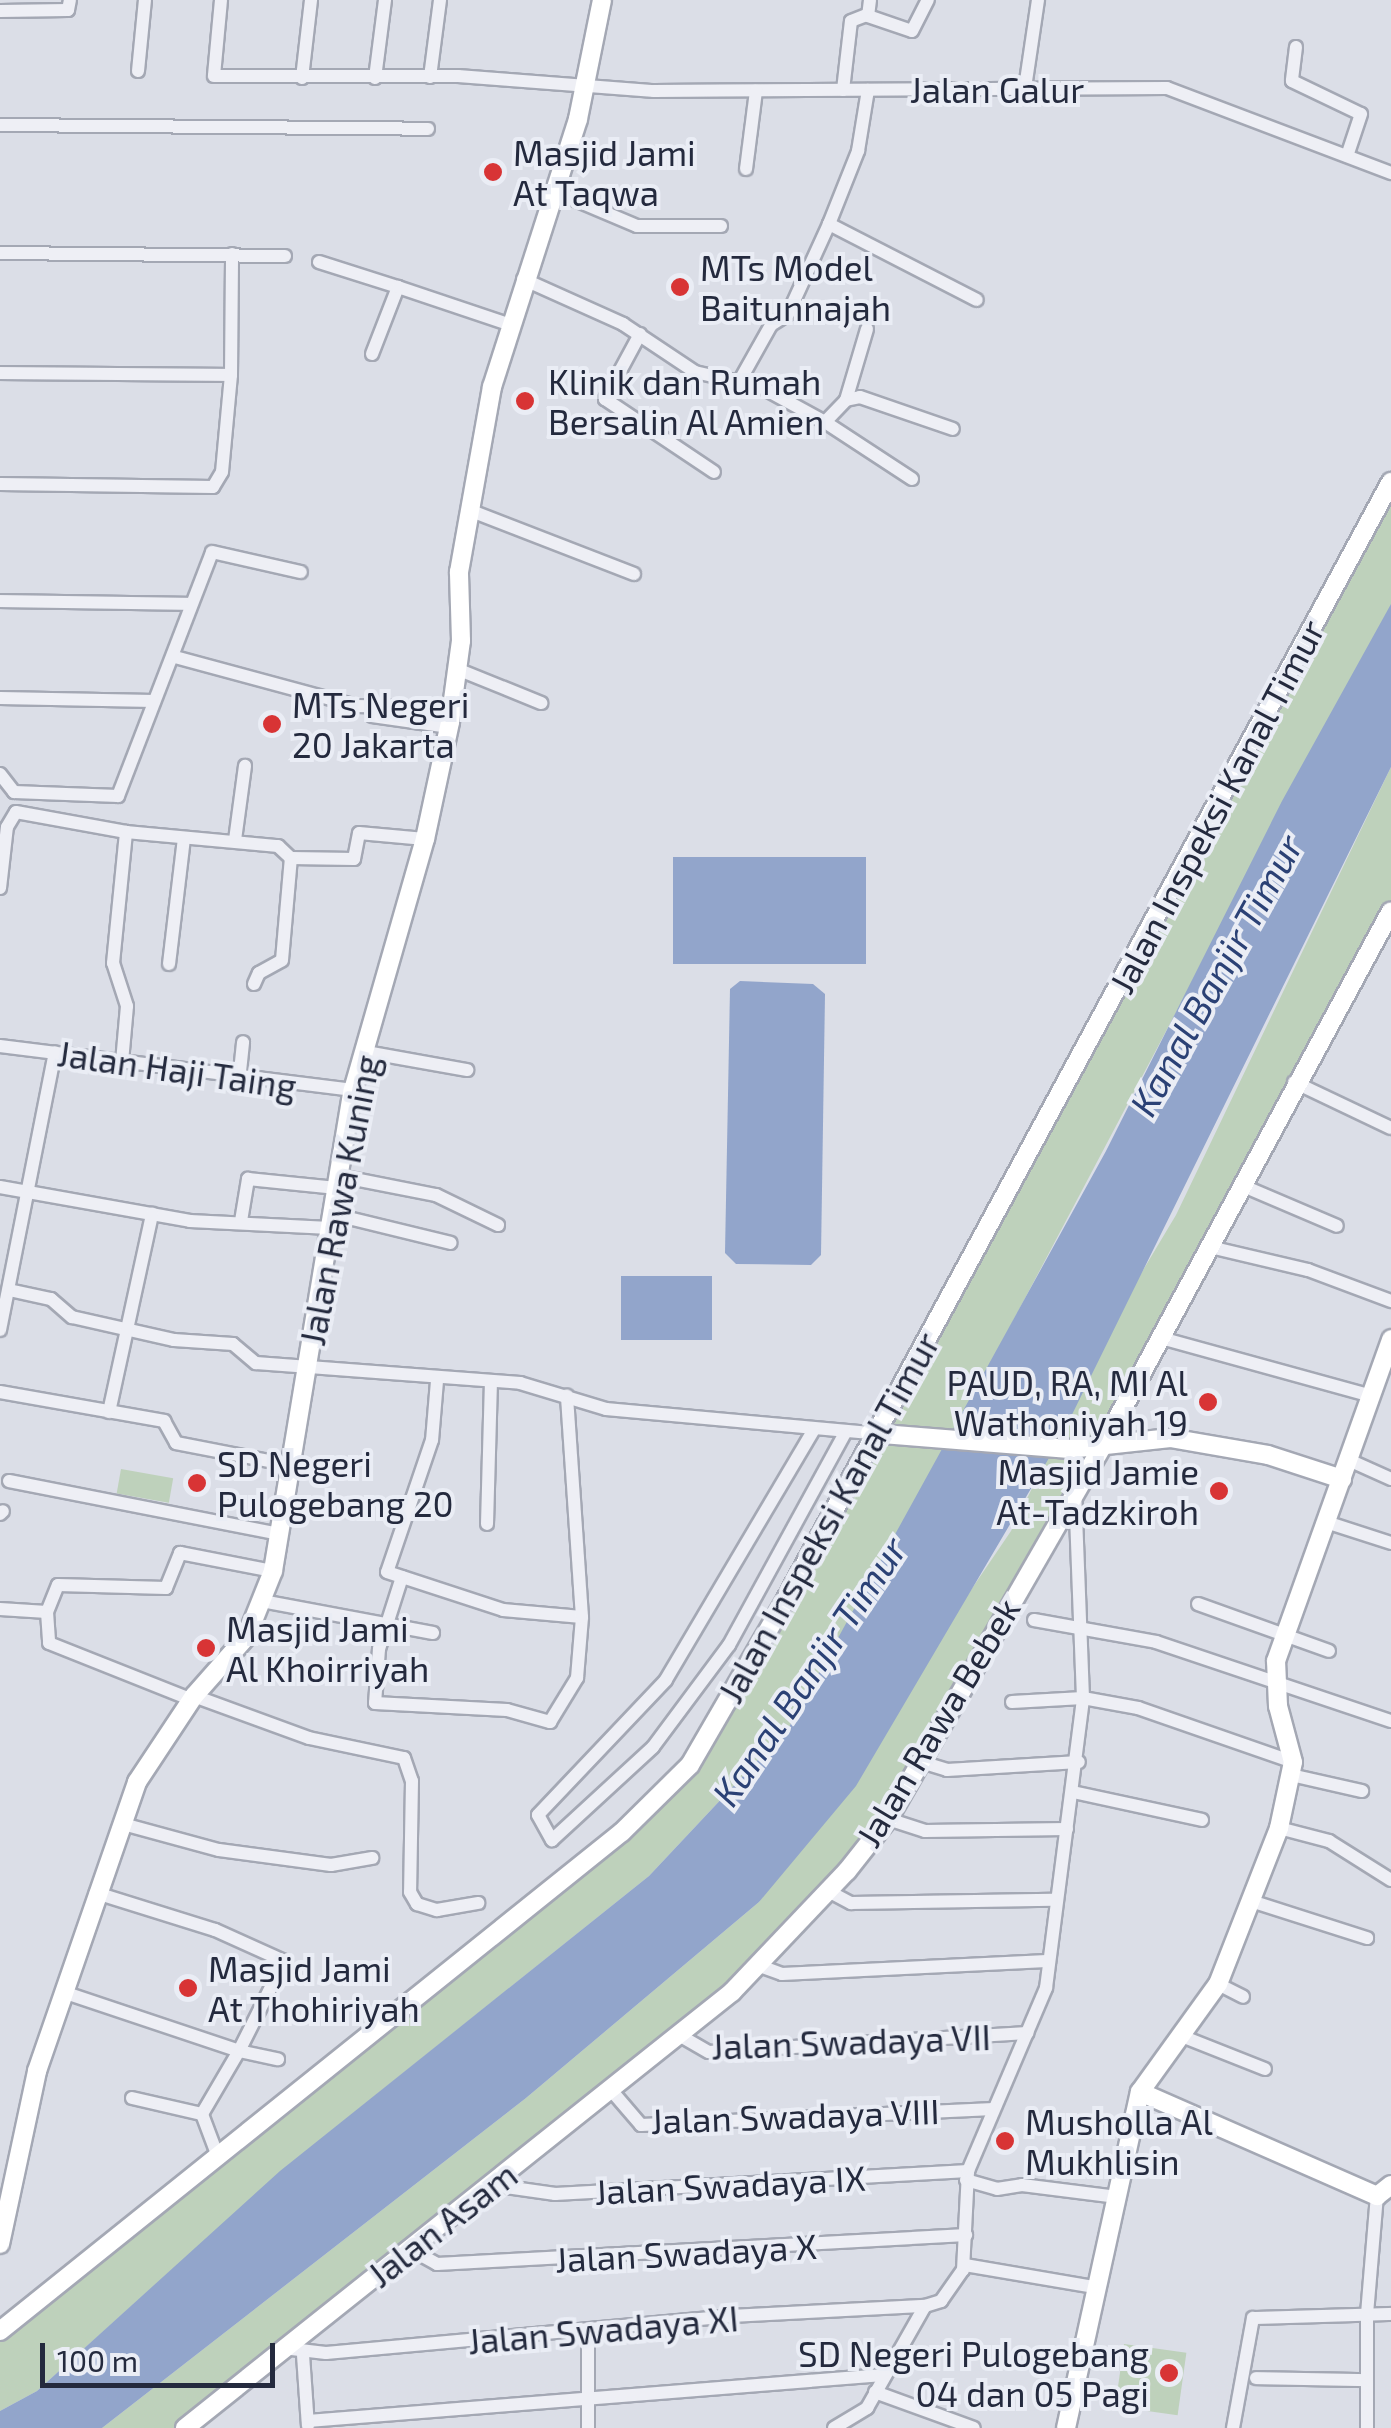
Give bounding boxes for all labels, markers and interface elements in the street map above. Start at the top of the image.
street label: Jalan Galur [910,68,1084,110]
place label: Masjid Jami At Taqwa [513,131,696,213]
marker: Masjid Jami At Taqwa [482,161,504,183]
place label: MTs Model Baitunnajah [700,246,891,328]
marker: MTs Model Baitunnajah [669,276,691,298]
place label: Klinik dan Rumah Bersalin Al Amien [548,360,827,442]
marker: Klinik dan Rumah Bersalin Al Amien [512,388,538,414]
street label: Jalan Inspeksi Kanal Timur [1099,611,1333,1001]
place label: MTs Negeri 20 Jakarta [292,683,469,765]
marker: MTs Negeri 20 Jakarta [261,713,283,735]
water label: Kanal Banjir Timur [1119,825,1313,1125]
street label: Jalan Haji Taing [55,1031,299,1107]
street label: Jalan Rawa Kuning [290,1051,388,1349]
street label: Jalan Inspeksi Kanal Timur [708,1324,948,1710]
place label: PAUD, RA, MI Al Wathoniyah 19 [946,1361,1188,1443]
marker: PAUD, RA, MI Al Wathoniyah 19 [1197,1391,1219,1413]
place label: SD Negeri Pulogebang 20 [217,1442,454,1524]
place label: Masjid Jamie At-Tadzkiroh [996,1450,1199,1532]
marker: SD Negeri Pulogebang 20 [186,1472,208,1494]
marker: Masjid Jamie At-Tadzkiroh [1208,1480,1230,1502]
water label: Kanal Banjir Timur [701,1527,917,1815]
street label: Jalan Rawa Bebek [846,1590,1028,1854]
place label: Masjid Jami Al Khoirriyah [226,1607,430,1689]
marker: Masjid Jami Al Khoirriyah [195,1637,217,1659]
place label: Masjid Jami At Thohiriyah [208,1947,421,2029]
marker: Masjid Jami At Thohiriyah [177,1977,199,1999]
street label: Jalan Swadaya VII [710,2015,992,2067]
street label: Jalan Swadaya VIII [649,2089,941,2141]
place label: Musholla Al Mukhlisin [1025,2100,1214,2182]
marker: Musholla Al Mukhlisin [994,2130,1016,2152]
street label: Jalan Asam [359,2153,525,2295]
street label: Jalan Swadaya IX [593,2156,867,2212]
street label: Jalan Swadaya X [554,2224,818,2280]
street label: Jalan Swadaya XI [466,2296,740,2362]
scale bar [45,2323,280,2385]
place label: SD Negeri Pulogebang 04 dan 05 Pagi [798,2332,1149,2414]
text: 100 m [57,2342,138,2378]
marker: SD Negeri Pulogebang 04 dan 05 Pagi [1158,2362,1180,2384]

